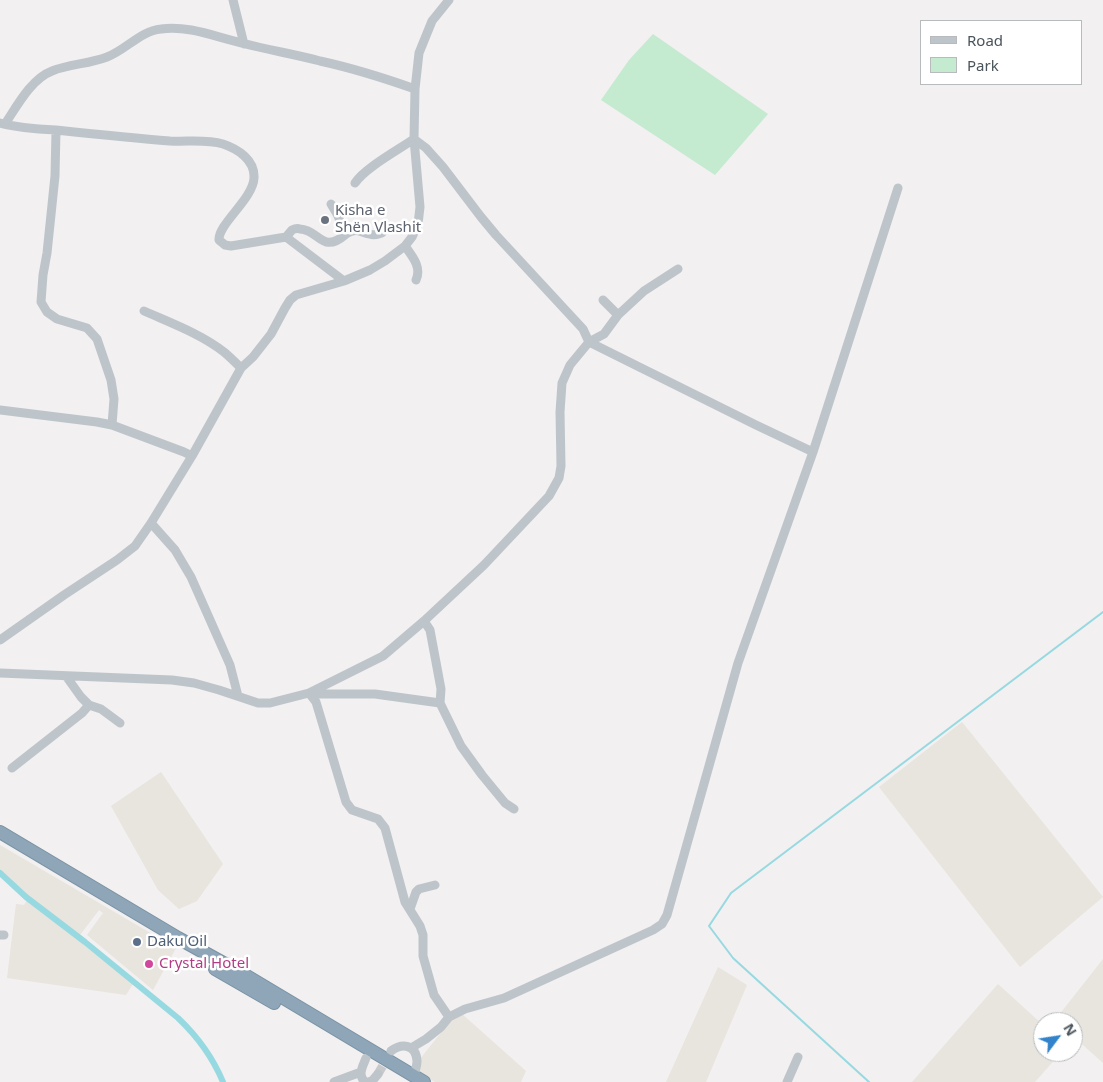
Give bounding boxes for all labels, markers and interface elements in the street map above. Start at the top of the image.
legend [920,20,1083,85]
text: Road [967,30,1003,50]
text: Park [967,55,999,75]
place label: Kisha e Shën Vlashit [335,202,421,237]
marker: Kisha e Shën Vlashit [319,214,331,226]
place label: Daku Oil [147,933,207,951]
marker: Daku Oil [131,936,143,948]
place label: Crystal Hotel [159,955,249,973]
marker: Crystal Hotel [143,958,155,970]
north arrow [1033,1012,1083,1062]
text: N [1059,1020,1082,1039]

